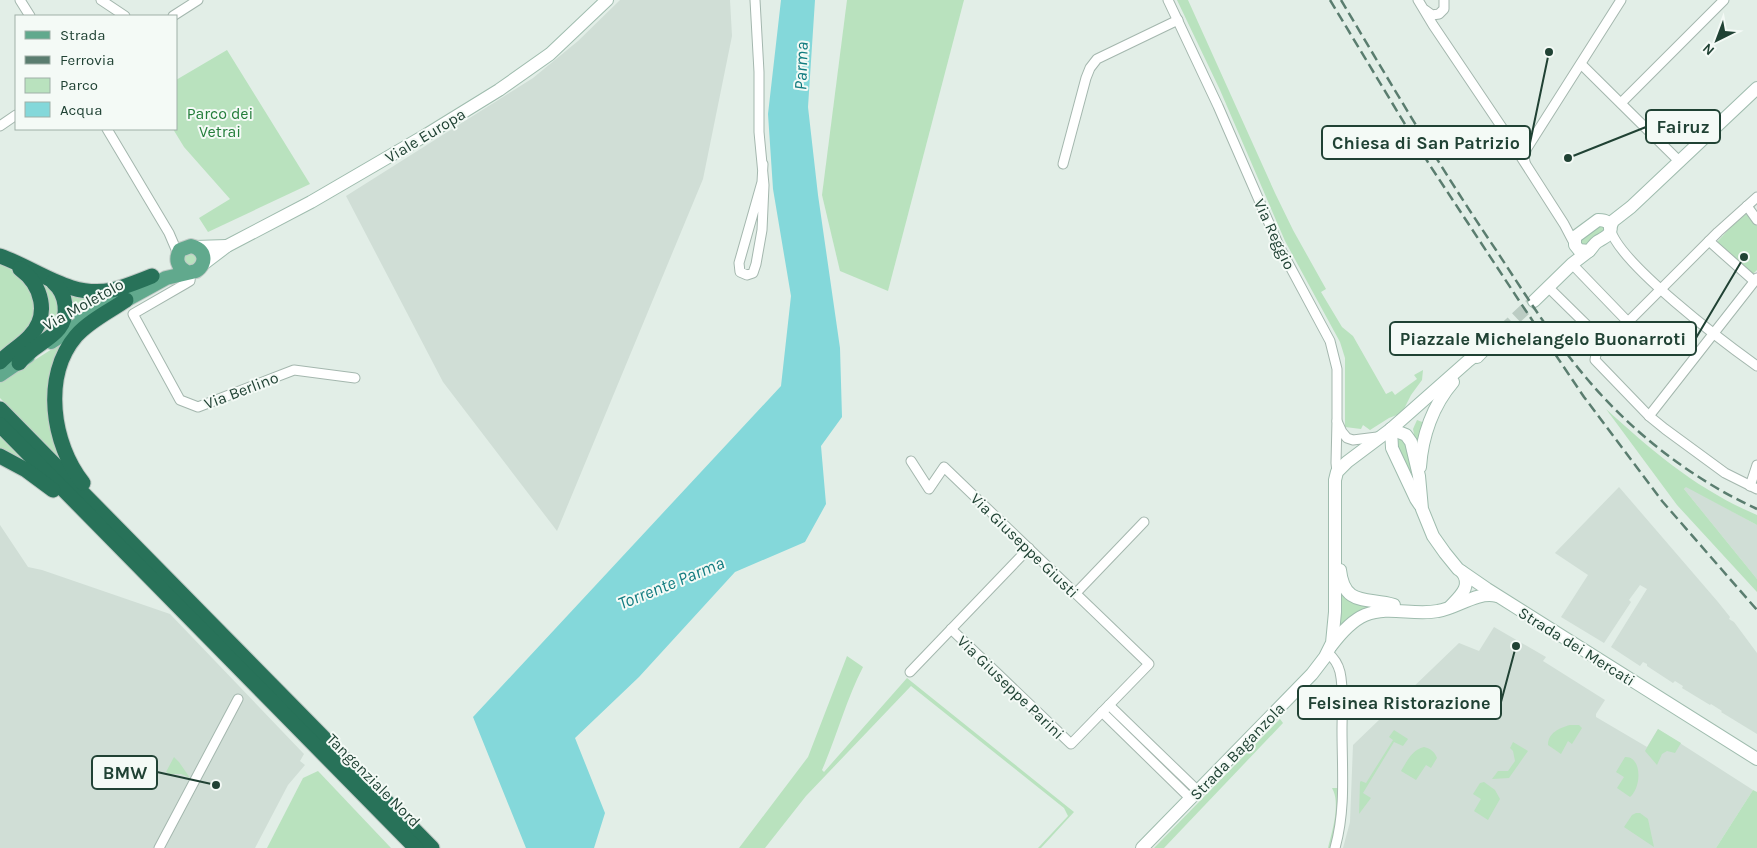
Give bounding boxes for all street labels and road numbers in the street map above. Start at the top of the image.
street label: Viale Europa [382,104,469,167]
street label: Via Reggio [1250,196,1299,273]
street label: Via Moletolo [40,274,127,334]
street label: Via Berlino [201,368,281,413]
street label: Via Giuseppe Giusti [967,489,1082,602]
street label: Strada dei Mercati [1515,603,1639,690]
street label: Via Giuseppe Parini [953,632,1068,743]
street label: Strada Baganzola [1186,699,1289,804]
street label: Tangenziale Nord [323,730,424,831]

